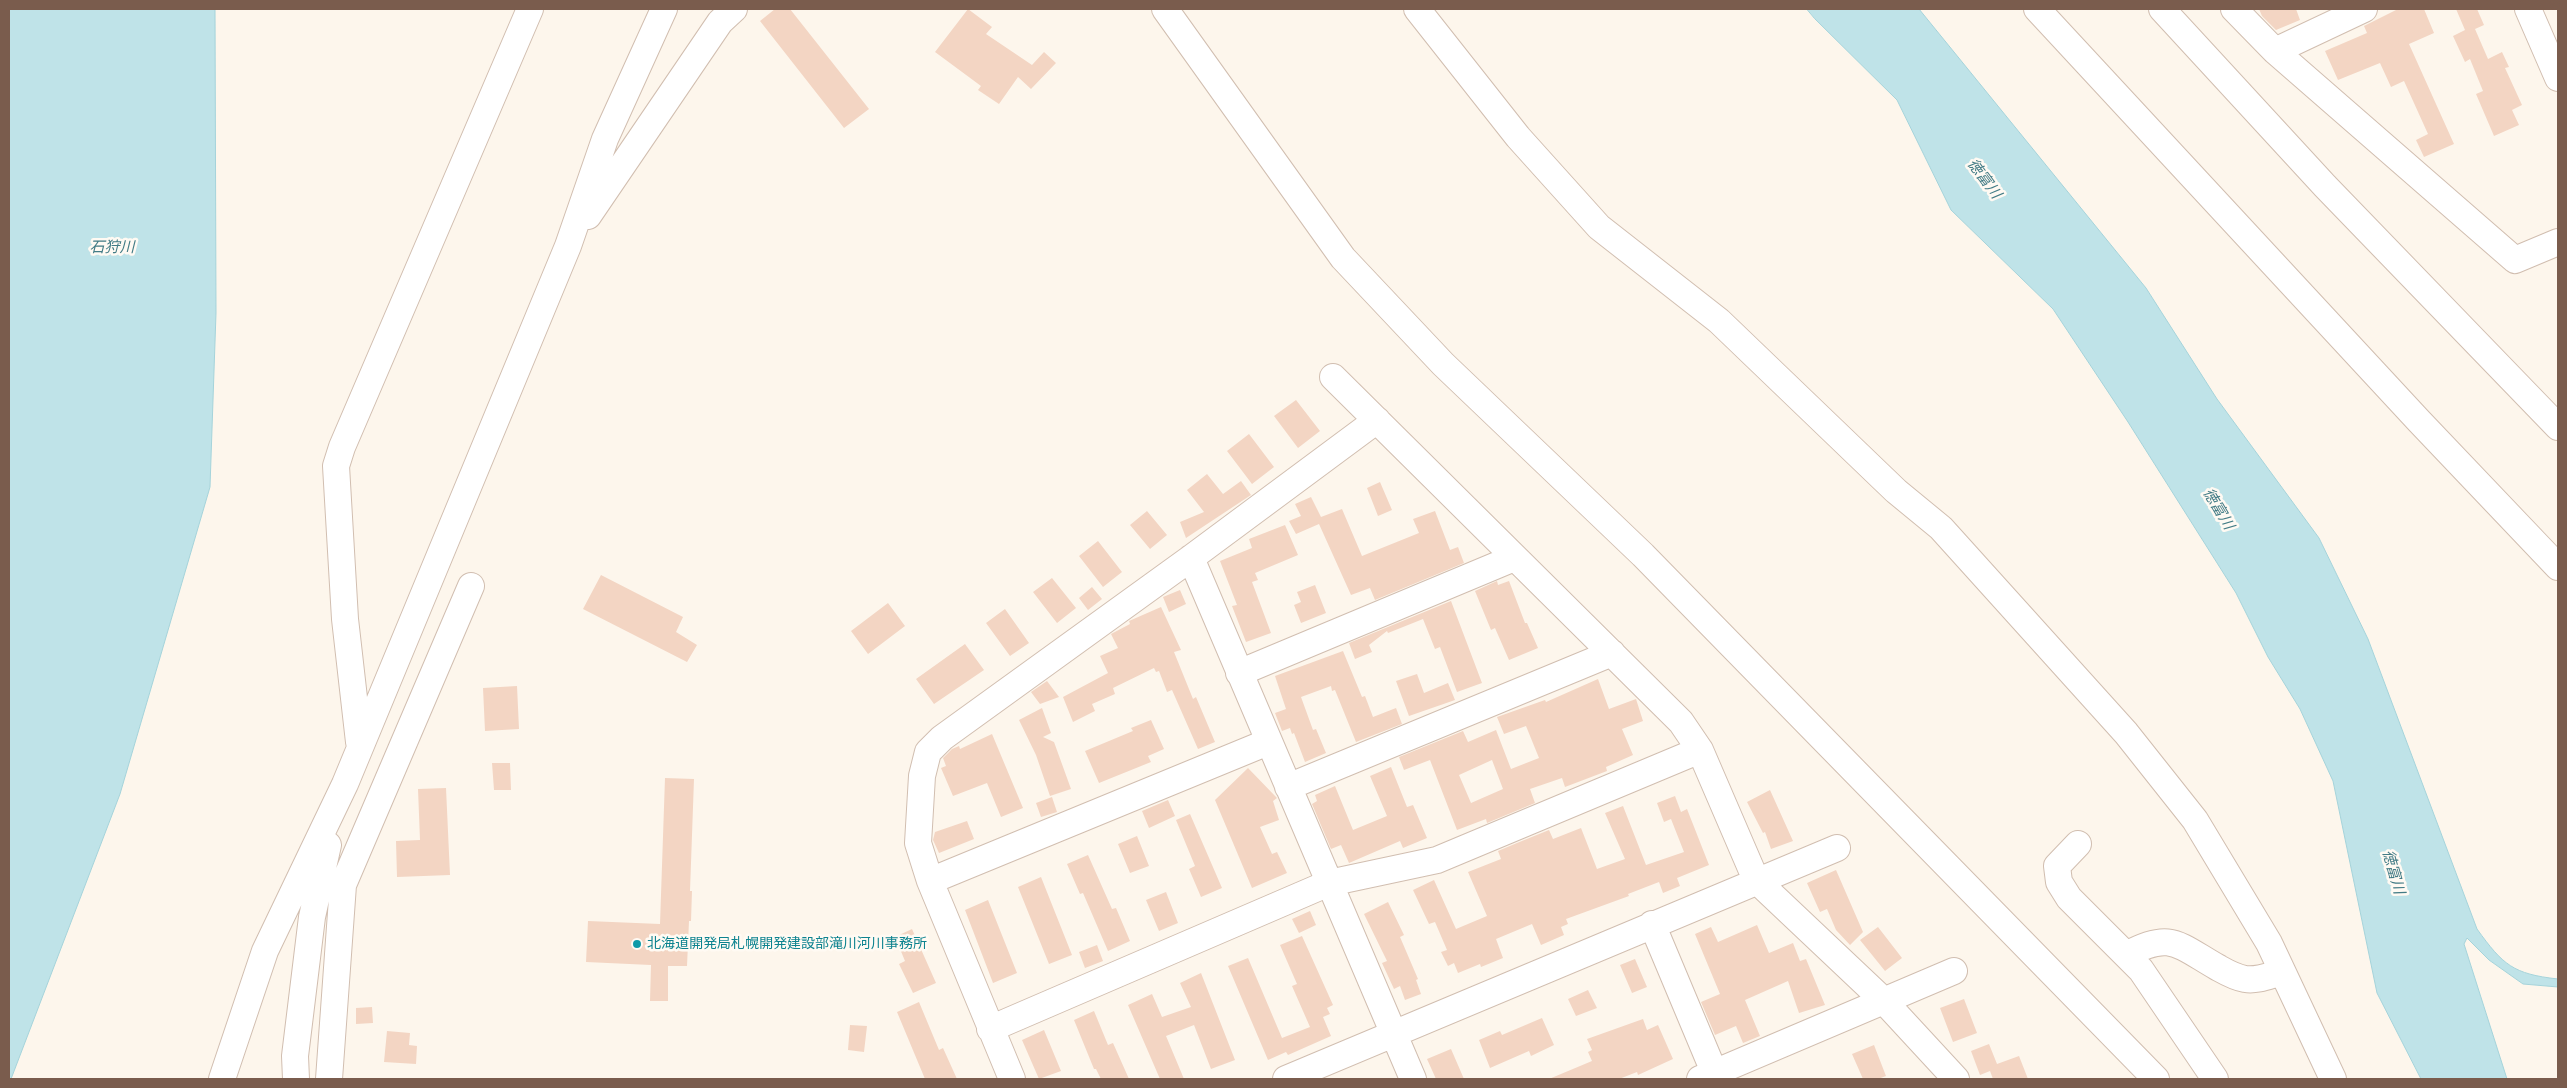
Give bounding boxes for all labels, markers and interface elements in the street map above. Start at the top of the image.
water label: 徳富川 [1963,156,2005,202]
water label: 石狩川 [90,239,134,257]
water label: 徳富川 [2199,485,2237,533]
water label: 徳富川 [2378,848,2408,896]
place label: 北海道開発局札幌開発建設部滝川河川事務所 [647,936,927,952]
marker: 北海道開発局札幌開発建設部滝川河川事務所 [631,938,643,950]

